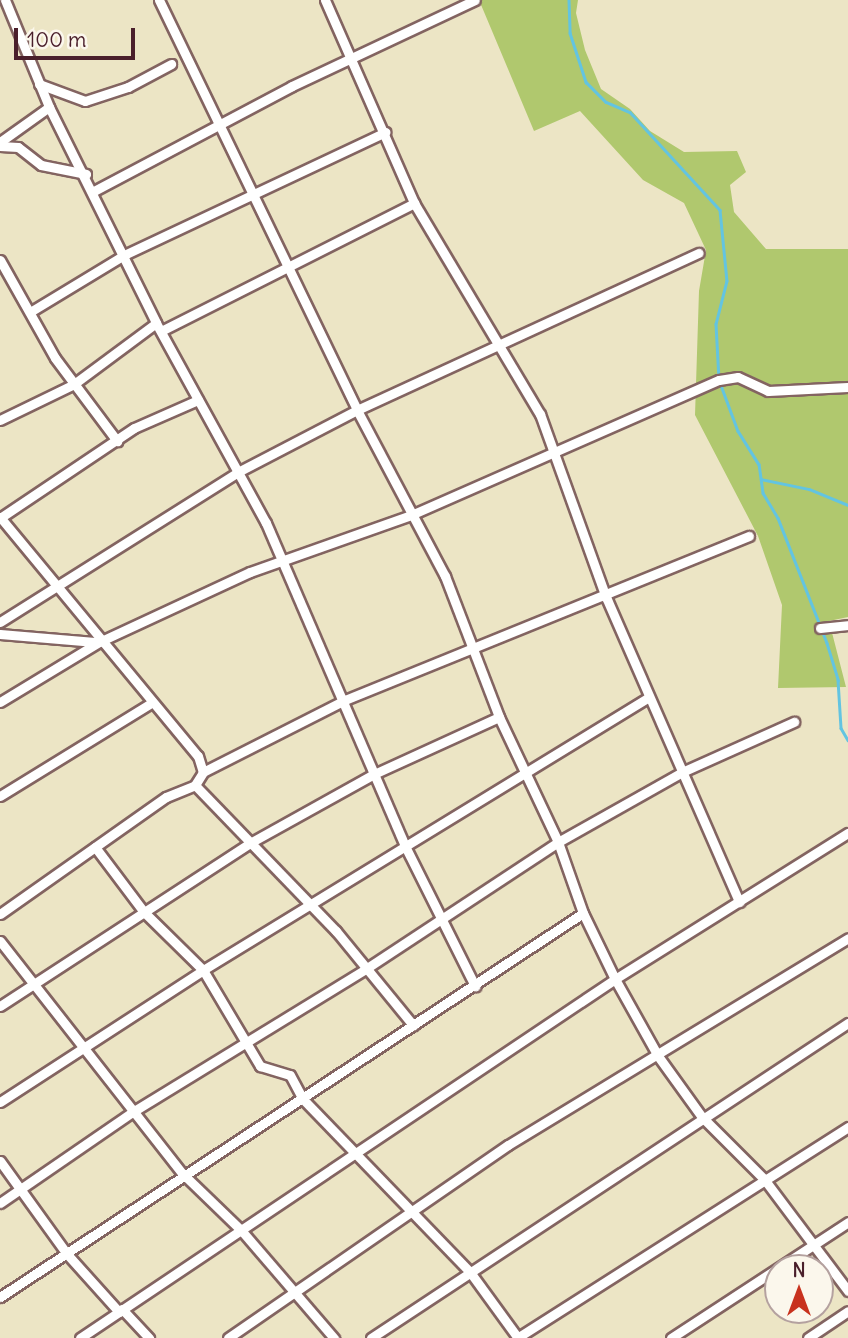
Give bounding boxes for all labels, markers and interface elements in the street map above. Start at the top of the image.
scale bar [18,14,138,58]
text: 100 m [27,26,86,53]
north arrow [764,1254,834,1324]
text: N [792,1258,806,1282]

